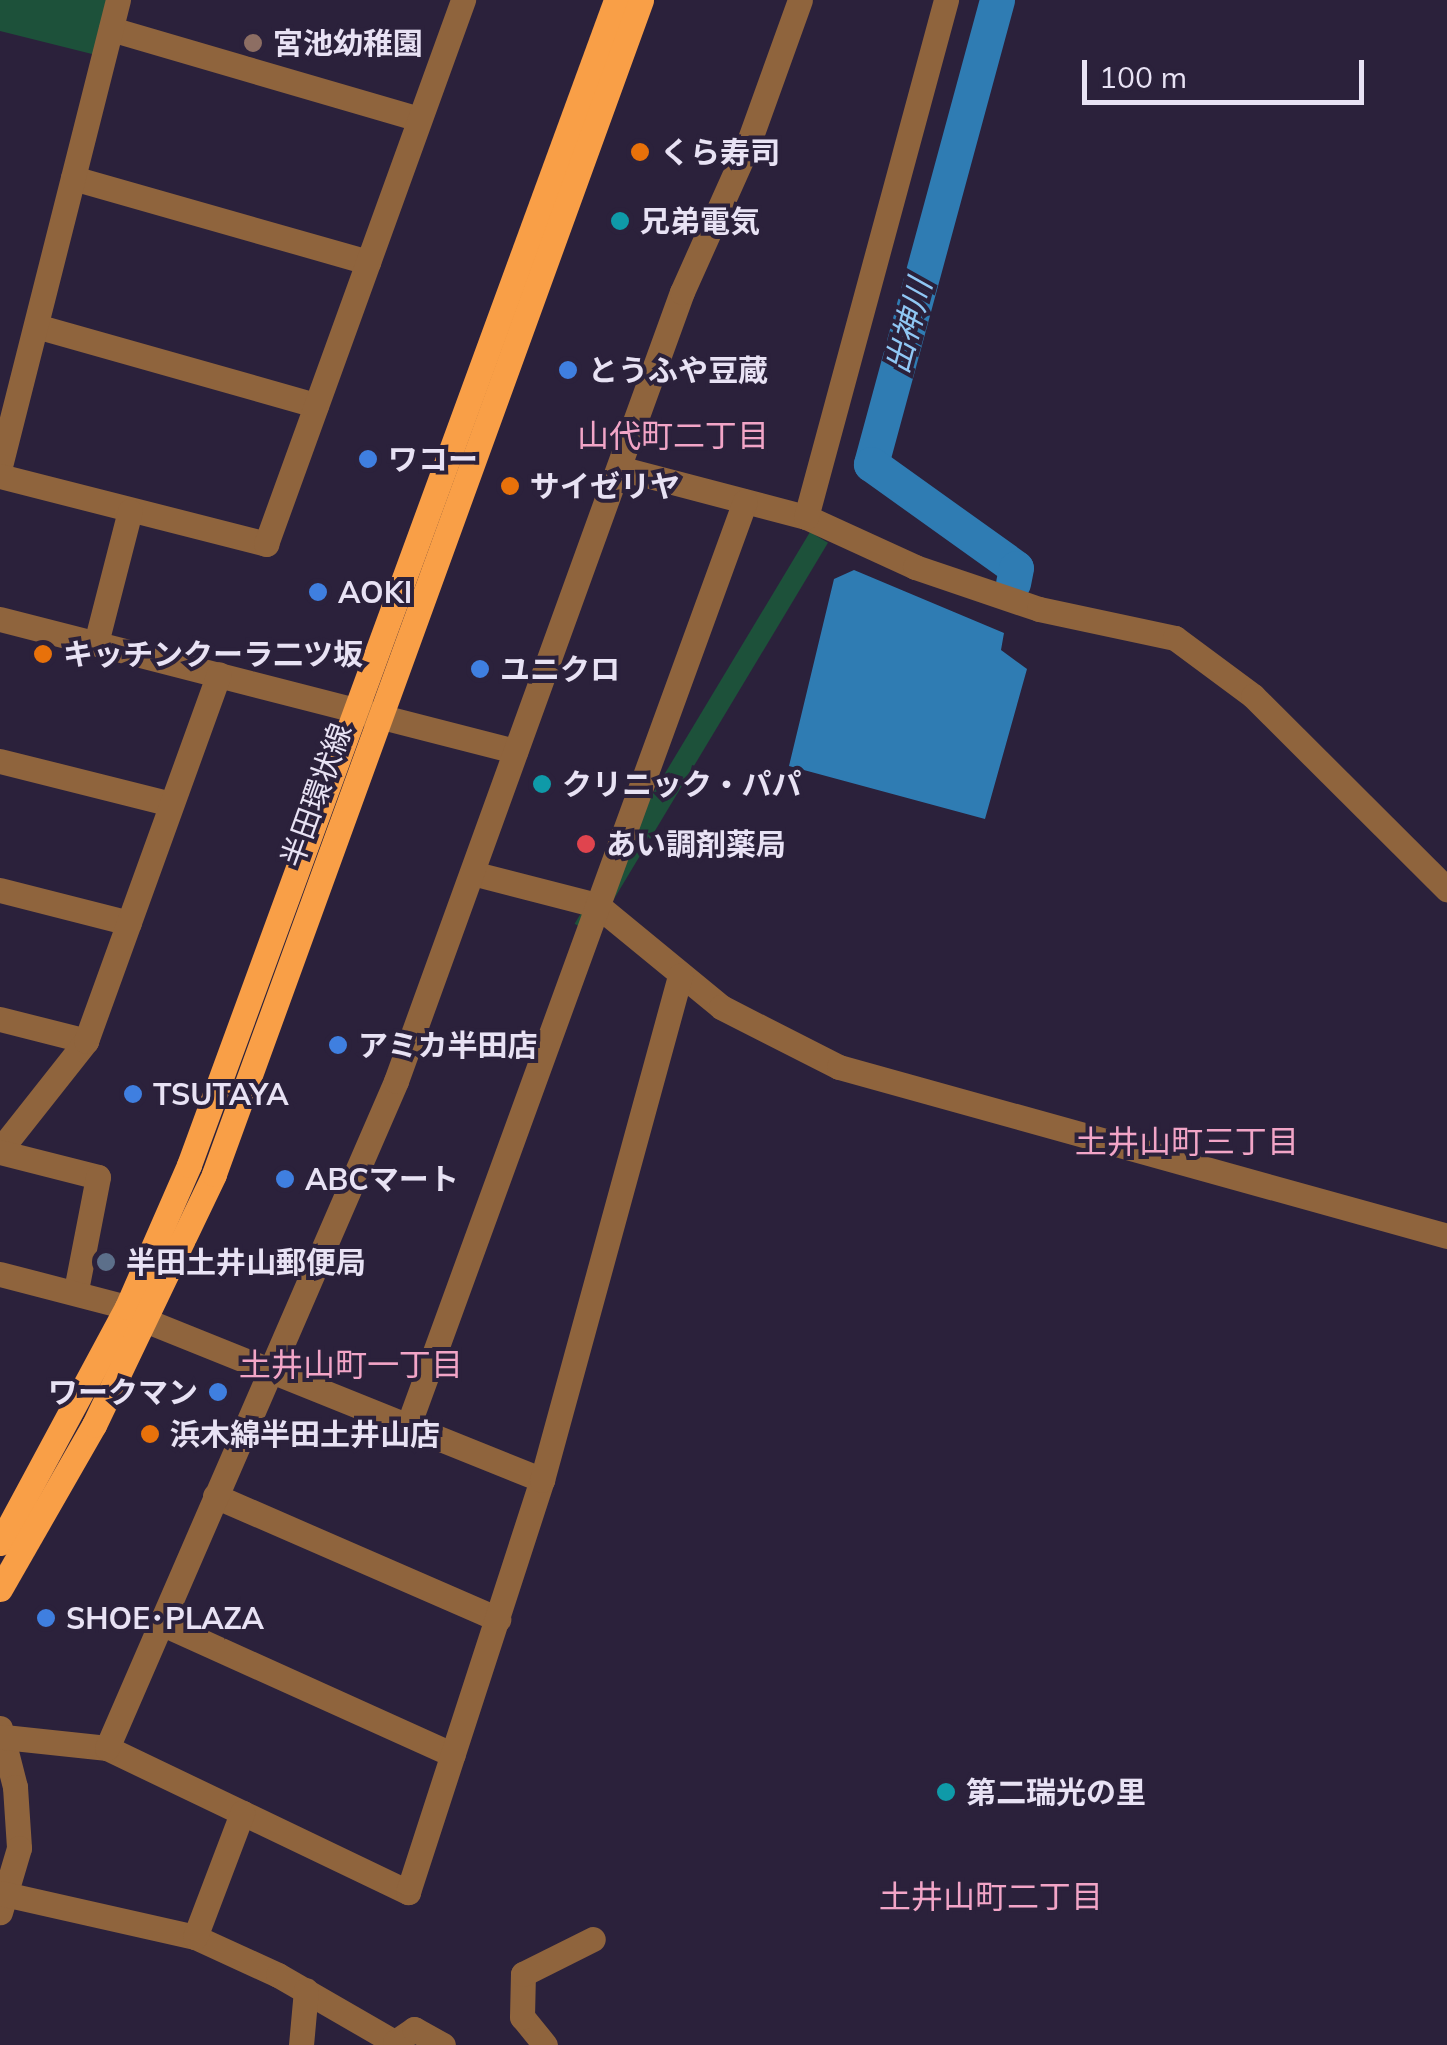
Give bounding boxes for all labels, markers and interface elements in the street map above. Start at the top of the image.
place label: 宮池幼稚園 [273,25,423,61]
marker: 宮池幼稚園 [242,32,264,54]
scale bar [1087,40,1370,102]
text: 100 m [1099,58,1187,96]
place label: くら寿司 [660,134,780,170]
marker: くら寿司 [629,141,651,163]
place label: 兄弟電気 [640,203,760,239]
marker: 兄弟電気 [609,210,631,232]
water label: 出神川 [877,275,939,377]
place label: とうふや豆蔵 [588,352,768,388]
marker: とうふや豆蔵 [557,359,579,381]
district label: 山代町二丁目 [577,416,769,454]
place label: ワコー [388,441,478,477]
marker: ワコー [357,448,379,470]
place label: サイゼリヤ [530,468,680,504]
marker: サイゼリヤ [499,475,521,497]
place label: AOKI [338,574,412,610]
marker: AOKI [307,581,329,603]
place label: キッチンクーラ二ツ坂 [63,636,363,672]
marker: キッチンクーラ二ツ坂 [32,643,54,665]
place label: ユニクロ [500,651,620,687]
marker: ユニクロ [469,658,491,680]
street label: 半田環状線 [273,718,359,872]
place label: クリニック・パパ [562,766,801,802]
marker: クリニック・パパ [531,773,553,795]
place label: あい調剤薬局 [606,826,786,862]
marker: あい調剤薬局 [575,833,597,855]
place label: アミカ半田店 [358,1027,538,1063]
marker: アミカ半田店 [327,1034,349,1056]
place label: TSUTAYA [153,1076,289,1112]
marker: TSUTAYA [122,1083,144,1105]
district label: 土井山町三丁目 [1075,1122,1299,1160]
place label: ABCマート [305,1161,459,1197]
marker: ABCマート [274,1168,296,1190]
place label: 半田土井山郵便局 [126,1244,366,1280]
marker: 半田土井山郵便局 [95,1251,117,1273]
district label: 土井山町一丁目 [239,1345,463,1383]
place label: ワークマン [48,1374,198,1410]
marker: ワークマン [207,1381,229,1403]
place label: 浜木綿半田土井山店 [170,1416,440,1452]
marker: 浜木綿半田土井山店 [139,1423,161,1445]
place label: SHOE･PLAZA [66,1600,264,1636]
marker: SHOE･PLAZA [35,1607,57,1629]
place label: 第二瑞光の里 [966,1774,1146,1810]
marker: 第二瑞光の里 [935,1781,957,1803]
district label: 土井山町二丁目 [879,1877,1103,1915]

